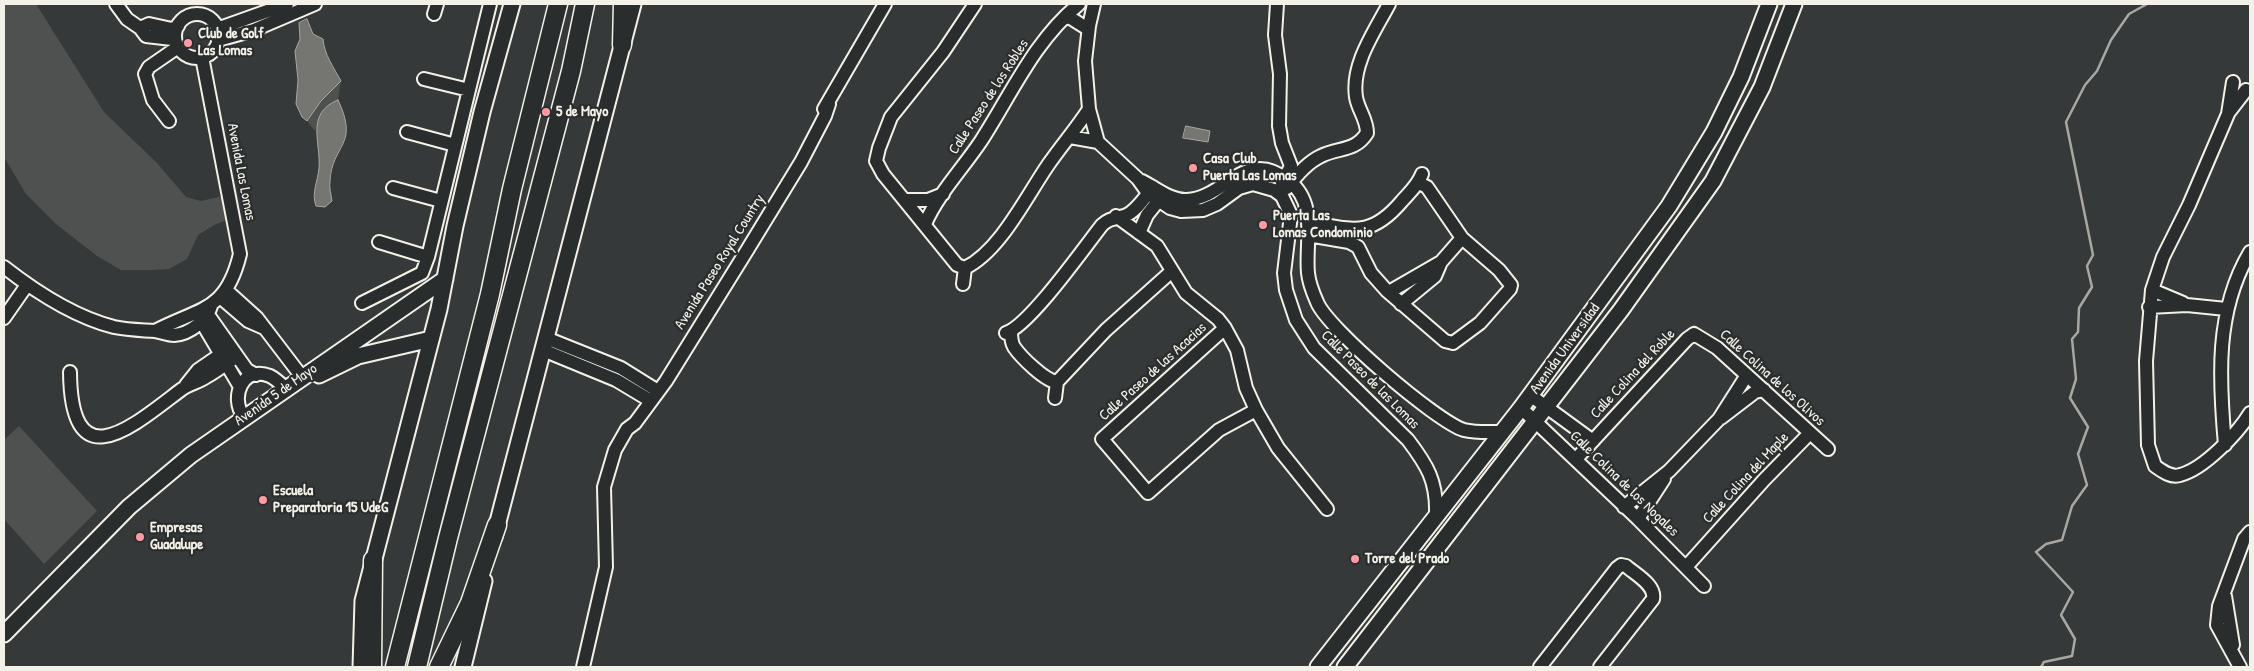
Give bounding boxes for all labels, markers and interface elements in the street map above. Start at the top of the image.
place label: Club de Golf Las Lomas [198,25,264,60]
street label: Calle Paseo de los Robles [945,36,1033,158]
marker: Club de Golf Las Lomas [182,37,194,49]
place label: 5 de Mayo [556,103,608,121]
marker: 5 de Mayo [540,106,552,118]
street label: Avenida Las Lomas [223,122,259,222]
place label: Casa Club Puerta Las Lomas [1203,150,1297,185]
marker: Casa Club Puerta Las Lomas [1187,162,1199,174]
street label: Avenida Paseo Royal Country [671,191,769,333]
place label: Puerta Las Lomas Condominio [1273,207,1373,242]
marker: Puerta Las Lomas Condominio [1257,219,1269,231]
street label: Avenida Universidad [1526,300,1604,398]
street label: Calle Paseo de las Acacias [1096,319,1210,425]
street label: Calle Colina del Roble [1587,325,1679,423]
street label: Calle Colina de los Olivos [1716,326,1828,430]
street label: Calle Paseo de las Lomas [1317,327,1423,433]
street label: Avenida 5 de Mayo [231,360,321,430]
street label: Calle Colina de los Nogales [1566,427,1682,541]
street label: Calle Colina del Maple [1699,429,1793,527]
place label: Escuela Preparatoria 15 UdeG [273,482,388,517]
marker: Escuela Preparatoria 15 UdeG [257,494,269,506]
place label: Empresas Guadalupe [150,519,203,554]
marker: Empresas Guadalupe [134,531,146,543]
place label: Torre del Prado [1365,550,1449,568]
marker: Torre del Prado [1349,553,1361,565]

